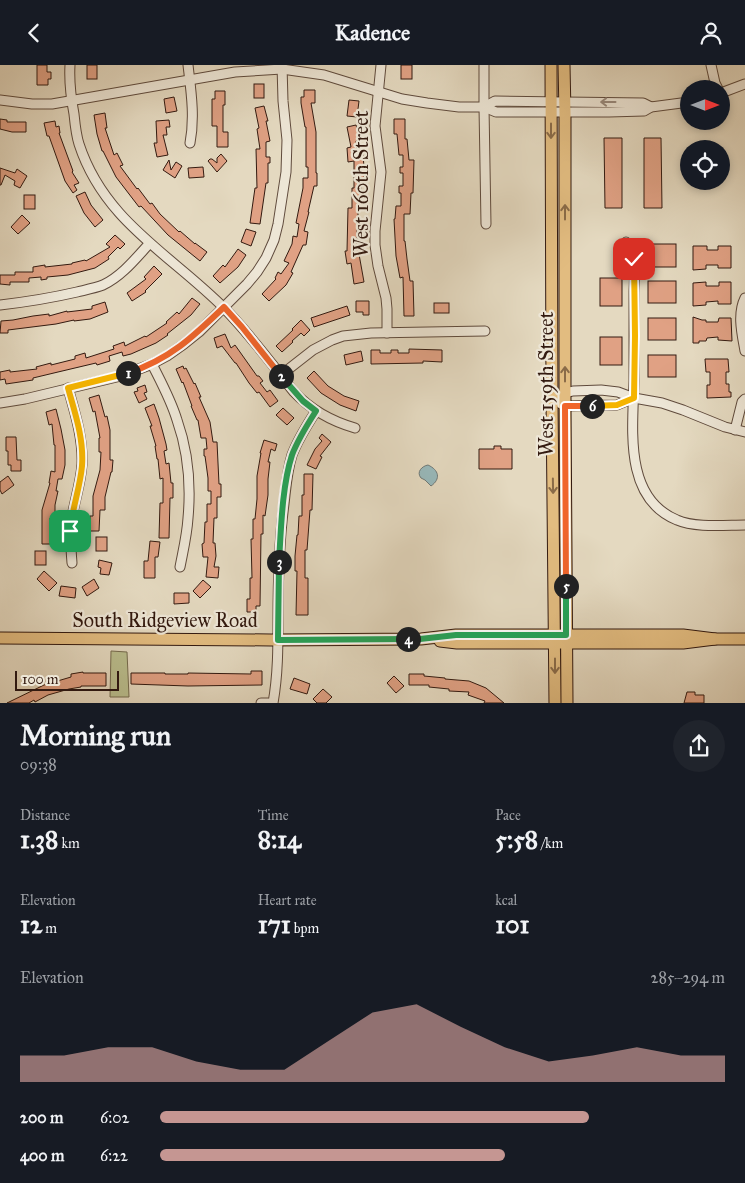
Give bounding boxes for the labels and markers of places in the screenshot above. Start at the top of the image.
pin [613,238,655,280]
pin: 1 [116,361,140,385]
pin: 2 [268,363,294,389]
pin: 6 [580,393,604,419]
pin [49,510,91,552]
pin: 3 [266,549,292,575]
pin: 5 [554,573,578,599]
pin: 4 [396,627,420,651]

